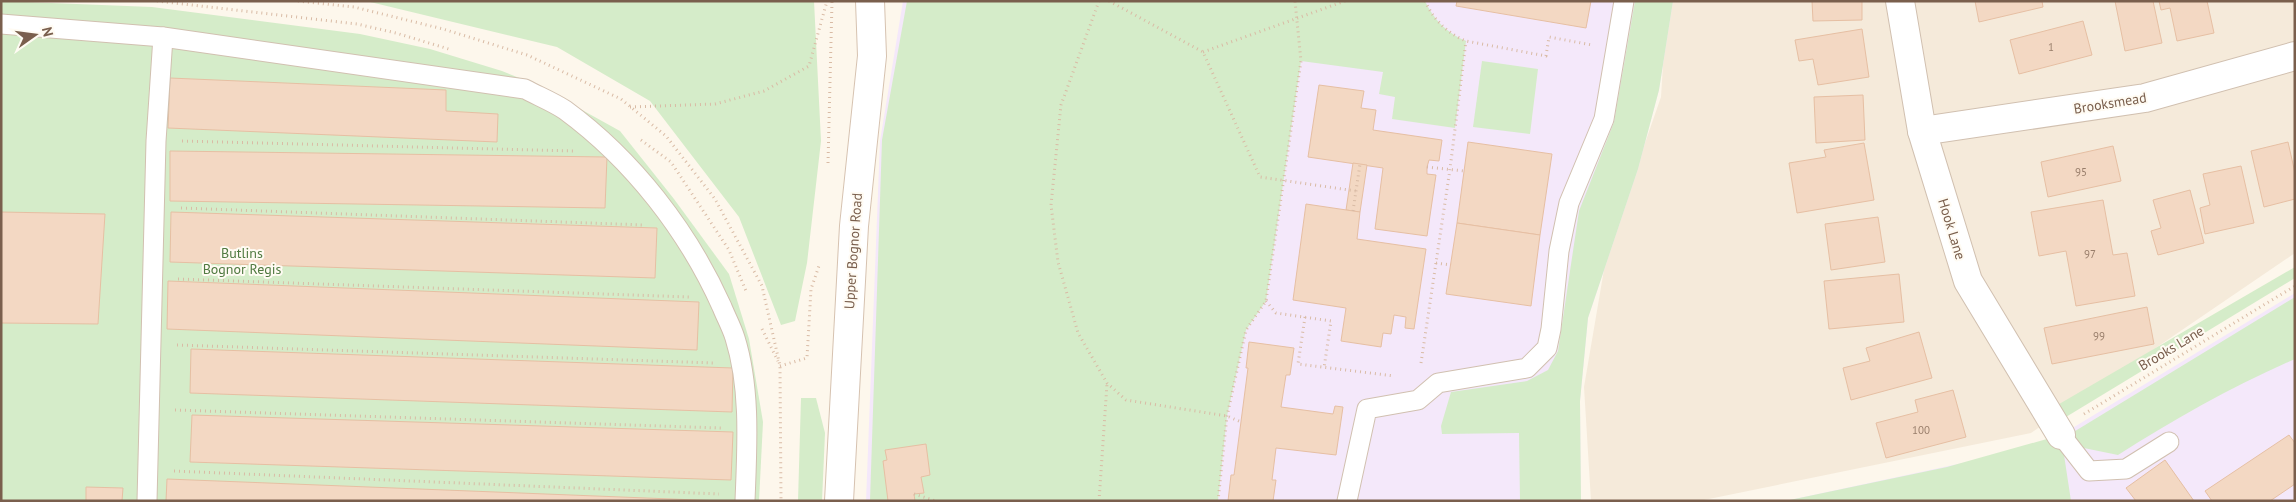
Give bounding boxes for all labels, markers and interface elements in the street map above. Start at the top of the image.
north arrow [10,10,60,60]
text: N [38,25,57,38]
house number: 1 [2048,40,2054,54]
street label: Brooksmead [2072,88,2148,118]
house number: 95 [2075,165,2087,179]
street label: Upper Bognor Road [840,192,866,310]
street label: Hook Lane [1934,196,1970,262]
park label: Butlins Bognor Regis [203,244,281,278]
house number: 97 [2084,247,2096,261]
street label: Brooks Lane [2135,321,2207,375]
house number: 99 [2093,329,2105,343]
house number: 100 [1912,423,1930,437]

